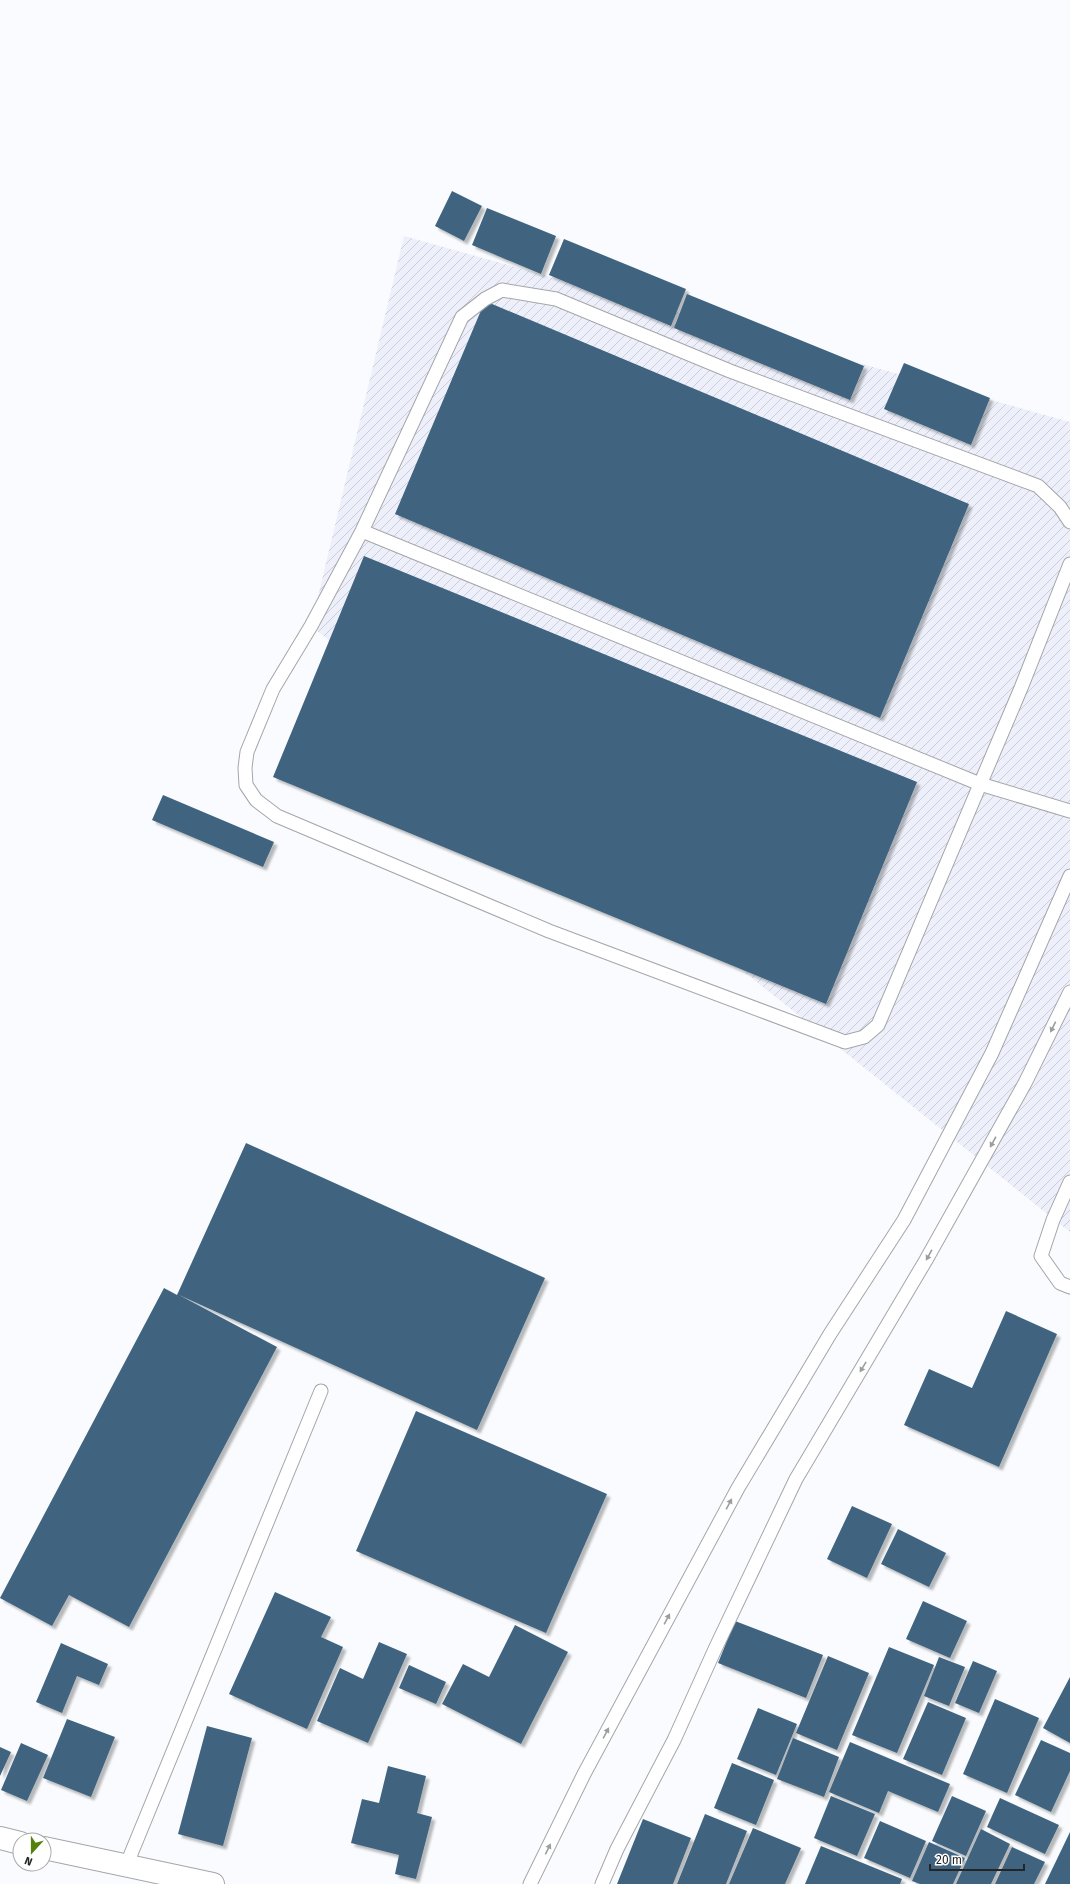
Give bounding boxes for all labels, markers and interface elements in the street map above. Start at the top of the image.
one-way arrow [1050,1021,1057,1033]
one-way arrow [989,1136,996,1148]
one-way arrow [926,1249,932,1261]
one-way arrow [859,1361,866,1373]
one-way arrow [726,1498,732,1510]
one-way arrow [664,1613,671,1625]
one-way arrow [603,1727,609,1739]
north arrow [12,1832,52,1872]
one-way arrow [544,1844,551,1855]
scale bar [930,1846,1024,1872]
text: N [23,1853,34,1868]
text: 20 m [936,1853,962,1867]

